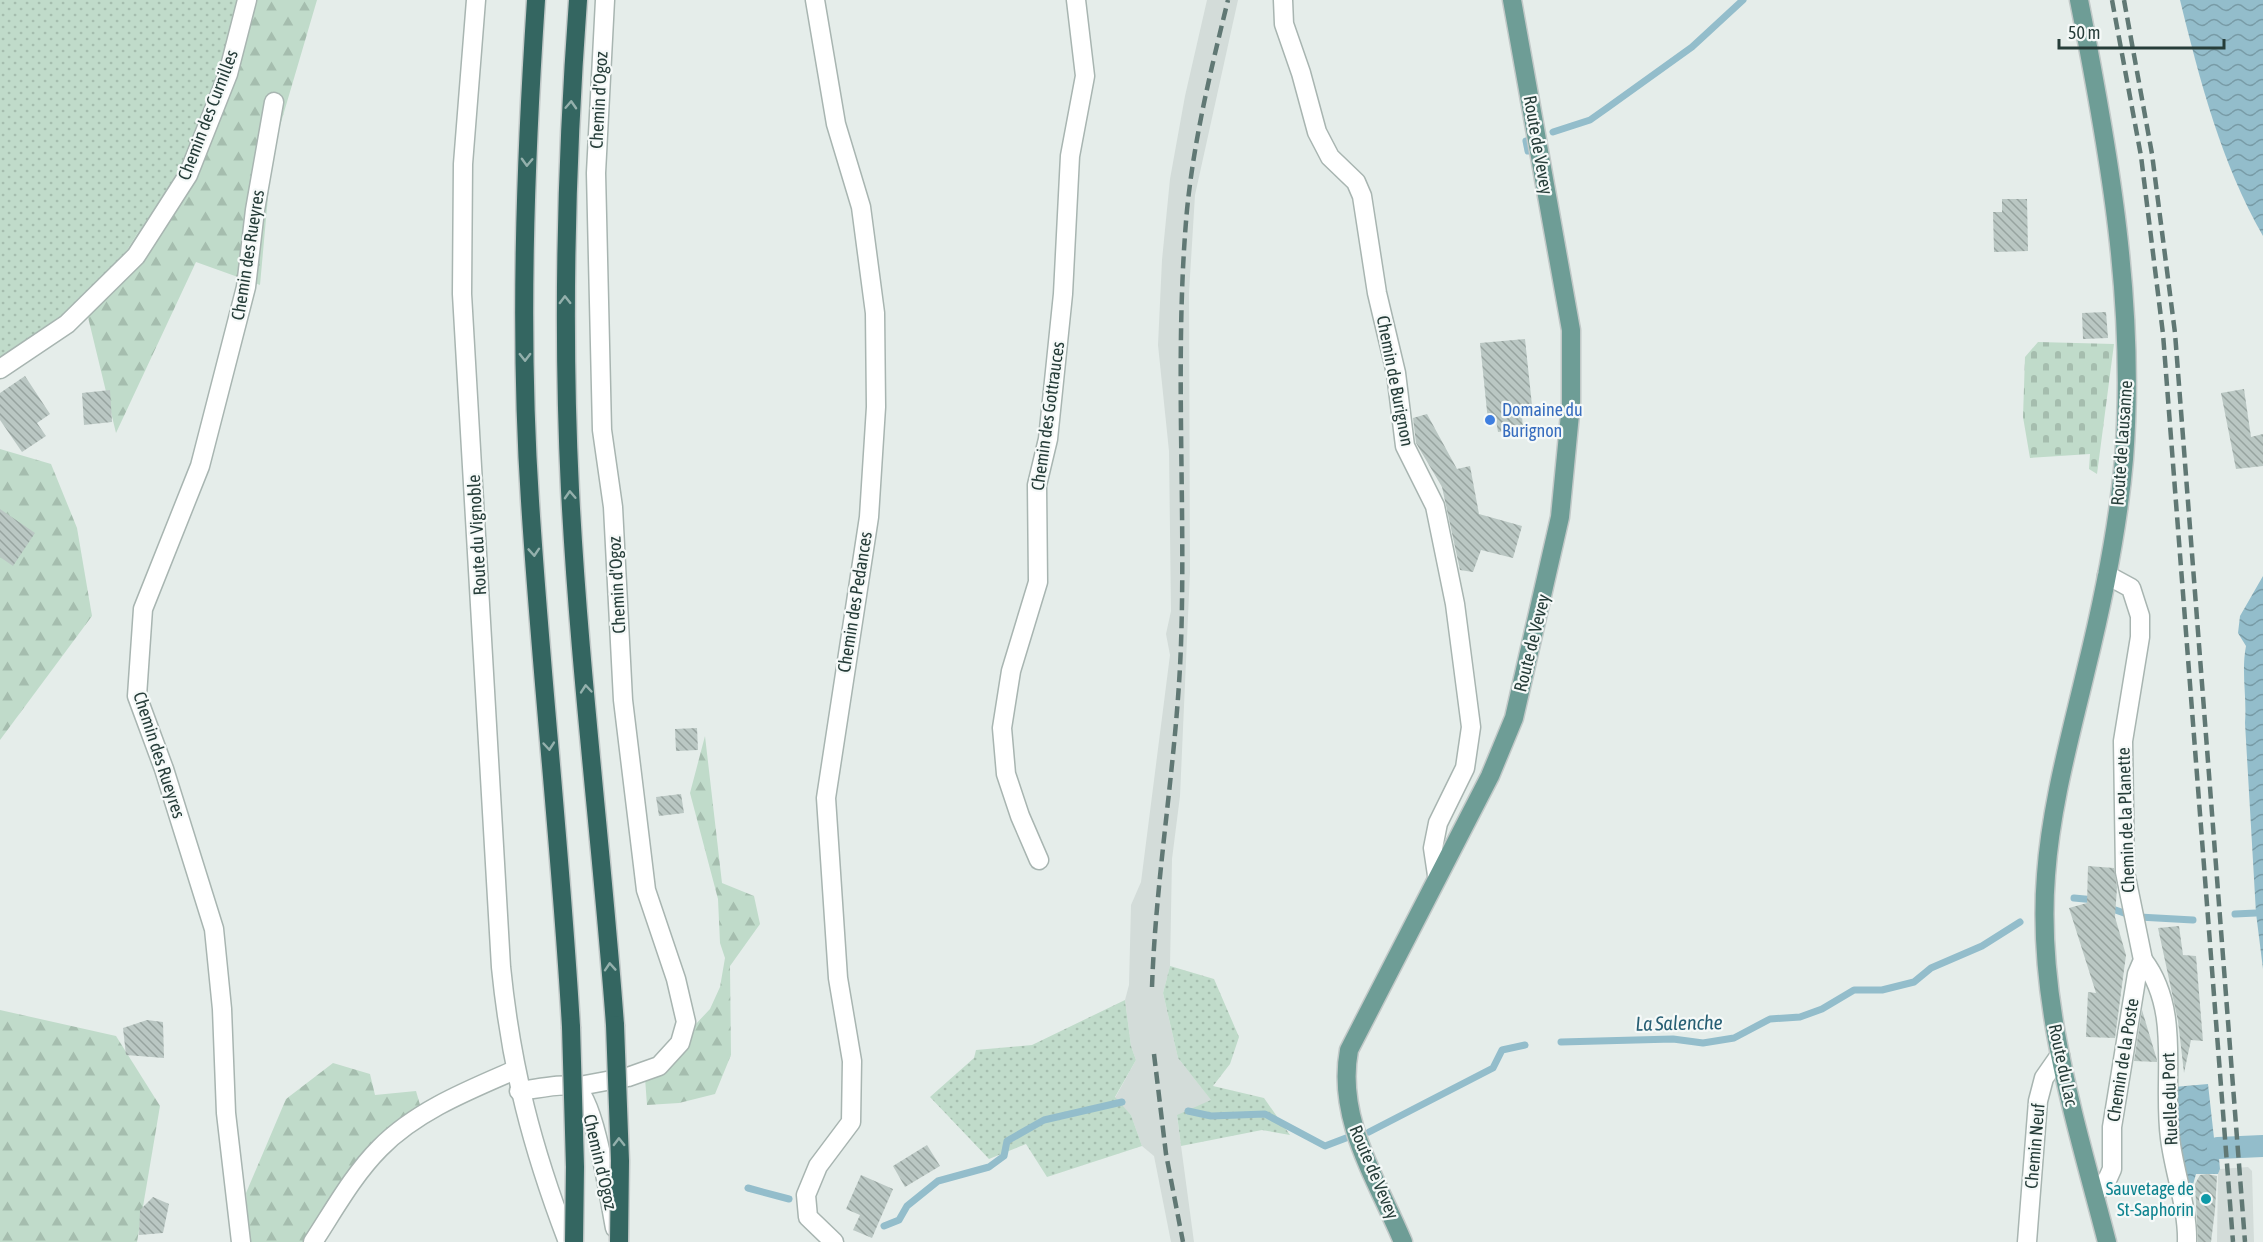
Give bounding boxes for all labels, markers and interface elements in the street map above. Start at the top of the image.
scale bar [2059,12,2224,50]
text: 50 m [2068,22,2100,43]
street label: Chemin des Curnilles [173,47,242,183]
street label: Chemin d'Ogoz [585,50,612,149]
street label: Route de Vevey [1519,94,1558,196]
one-way arrow [564,100,577,109]
one-way arrow [521,157,534,166]
street label: Chemin des Rueyres [227,188,268,322]
one-way arrow [559,295,571,304]
street label: Chemin de Burignon [1373,314,1418,448]
street label: Chemin des Gottrauces [1027,340,1068,492]
one-way arrow [519,352,531,361]
street label: Route de Lausanne [2107,380,2136,506]
place label: Domaine du Burignon [1502,399,1583,441]
marker: Domaine du Burignon [1483,413,1497,427]
street label: Route du Vignoble [463,474,490,596]
one-way arrow [564,490,577,499]
street label: Chemin des Pedances [833,530,876,674]
street label: Chemin d'Ogoz [603,535,630,634]
one-way arrow [527,547,540,556]
street label: Route de Vevey [1509,592,1554,694]
one-way arrow [579,684,592,693]
street label: Chemin des Rueyres [129,689,190,821]
one-way arrow [542,741,555,751]
street label: Chemin de la Planette [2112,747,2139,893]
one-way arrow [604,962,617,971]
street label: Chemin de la Poste [2102,997,2143,1123]
water label: La Salenche [1635,1010,1723,1035]
street label: Route du Lac [2045,1022,2083,1108]
street label: Ruelle du Port [2157,1052,2182,1146]
street label: Chemin Neuf [2020,1102,2049,1190]
street label: Chemin d'Ogoz [579,1112,622,1212]
street label: Route de Vevey [1345,1122,1404,1222]
one-way arrow [613,1137,626,1146]
place label: Sauvetage de St-Saphorin [2106,1178,2194,1220]
marker: Sauvetage de St-Saphorin [2199,1192,2213,1206]

